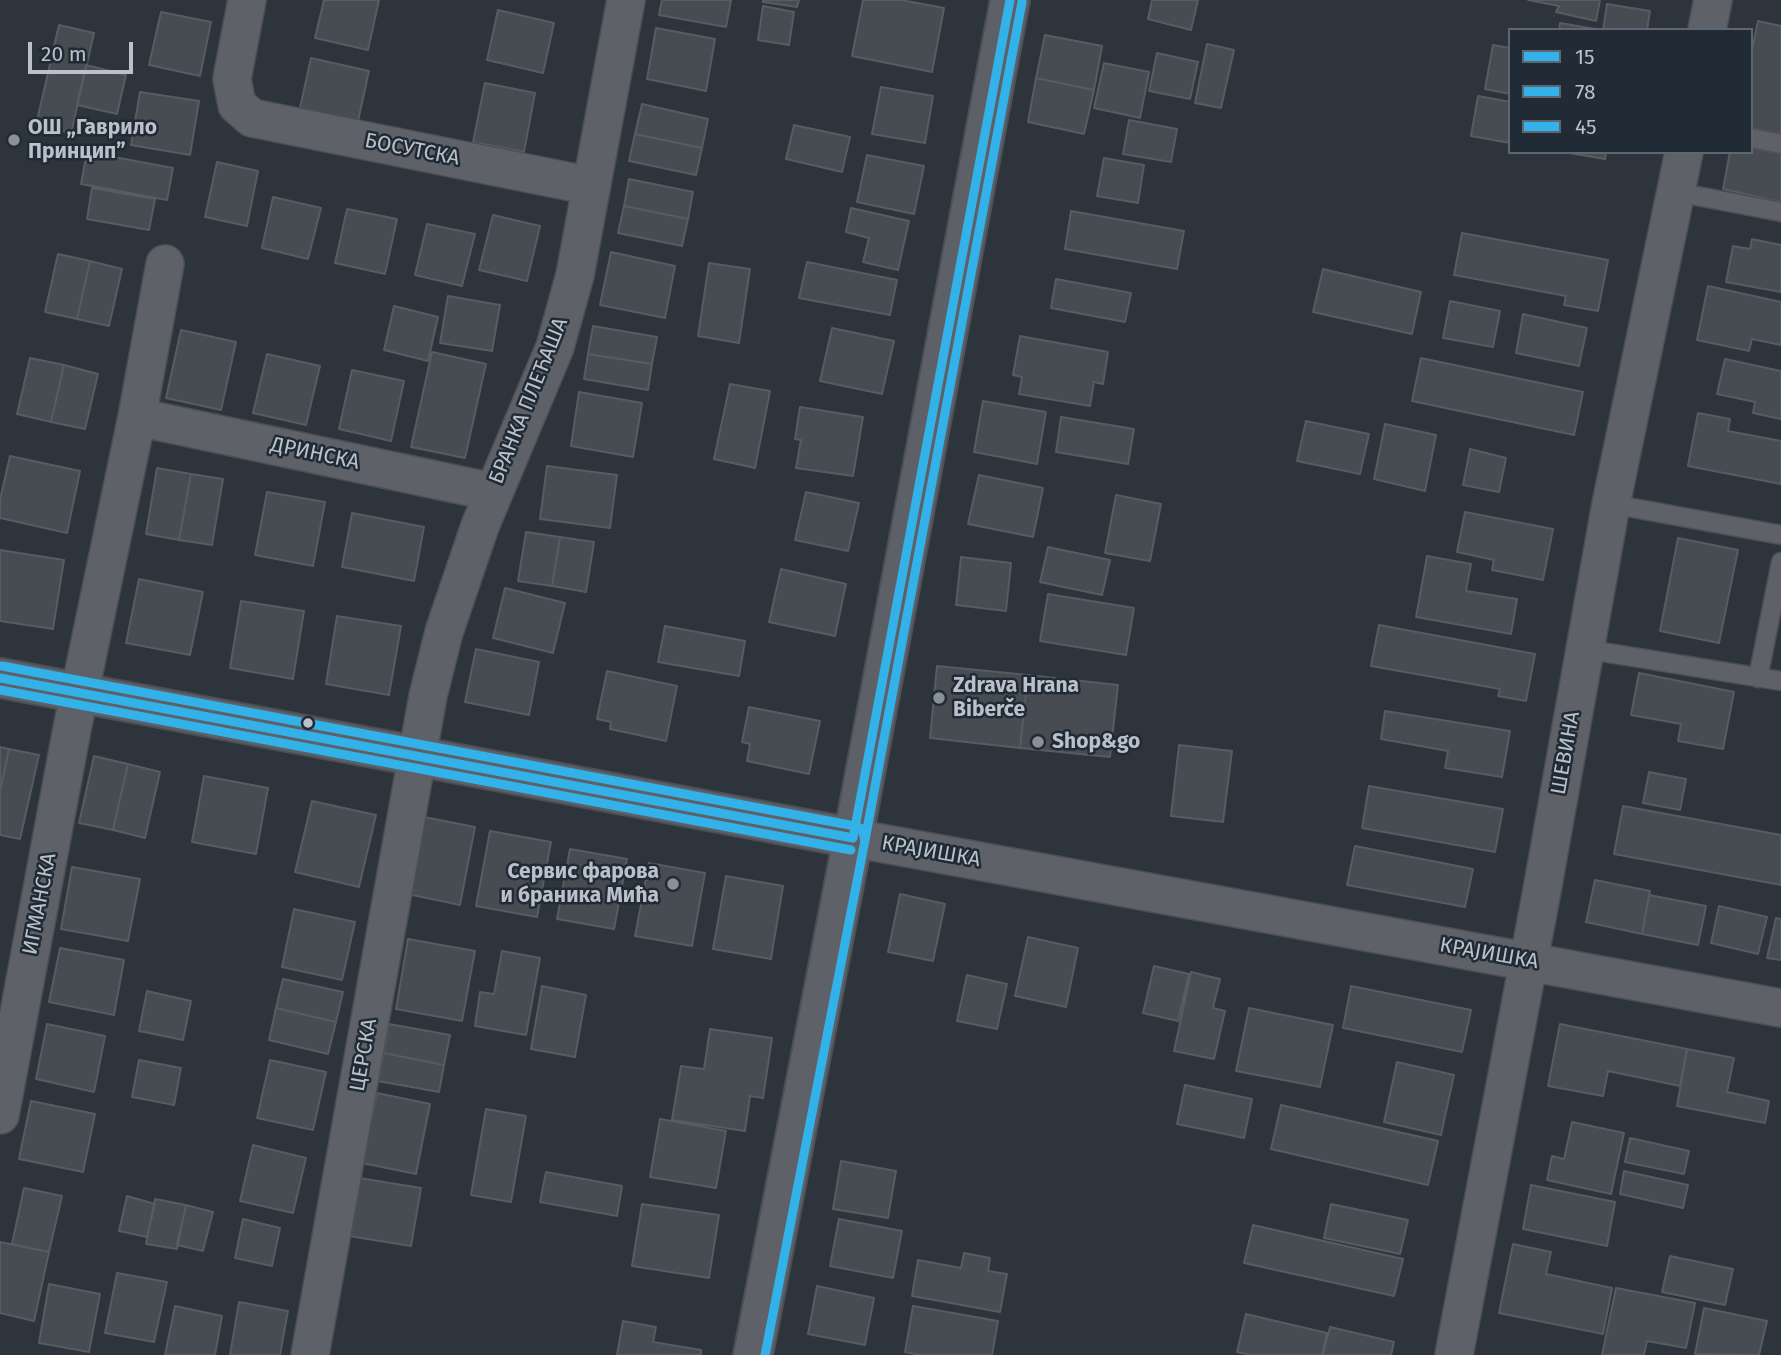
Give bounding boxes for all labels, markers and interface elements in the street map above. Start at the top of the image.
scale bar [32,28,136,72]
legend [1508,28,1753,154]
text: 20 m [41,41,87,67]
text: 15 [1575,44,1595,70]
text: 78 [1575,79,1595,105]
text: 45 [1575,114,1596,140]
place label: ОШ „Гаврило Принцип” [28,115,157,165]
street label: БОСУТСКА [363,128,461,172]
marker: ОШ „Гаврило Принцип” [6,132,22,148]
street label: БРАНКА ПЛЕЋАША [484,314,574,488]
street label: ДРИНСКА [268,432,362,476]
place label: Zdrava Hrana Biberče [953,673,1079,723]
marker: Zdrava Hrana Biberče [931,690,947,706]
street label: ШЕВИНА [1546,709,1586,797]
unlabelled marker [301,716,315,730]
place label: Shop&go [1052,729,1140,755]
marker: Shop&go [1030,734,1046,750]
street label: КРАЈИШКА [880,831,982,873]
street label: ИГМАНСКА [18,851,62,957]
place label: Сервис фарова и браника Мића [501,859,659,909]
marker: Сервис фарова и браника Мића [665,876,681,892]
street label: КРАЈИШКА [1438,933,1540,975]
street label: ЦЕРСКА [345,1017,383,1093]

